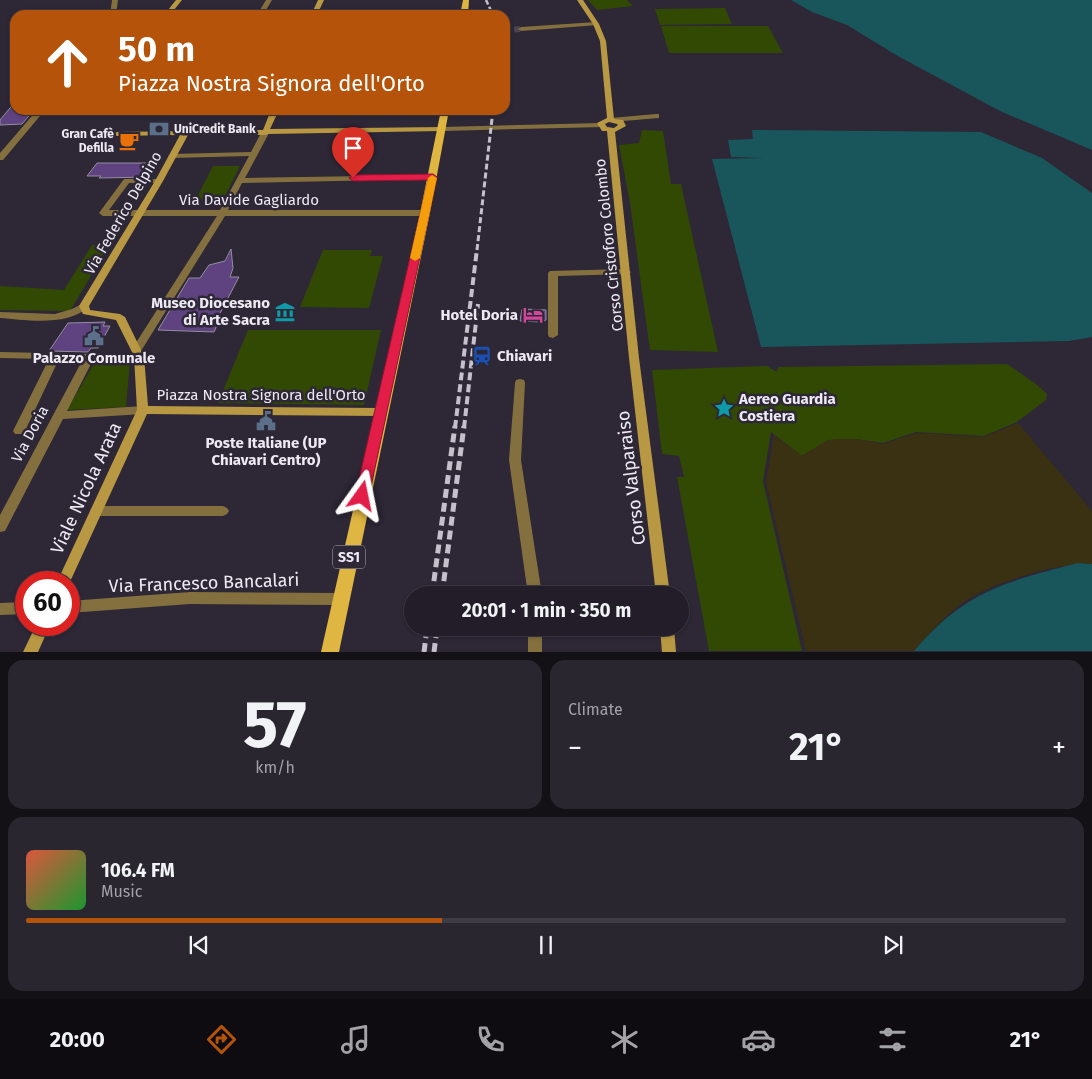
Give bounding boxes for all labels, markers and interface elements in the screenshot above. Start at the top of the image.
text: 50 m [118,28,195,70]
icon: ahead [35,30,100,95]
text: Piazza Nostra Signora dell'Orto [118,70,425,97]
bank icon: UniCredit Bank [148,118,170,140]
place label: UniCredit Bank [174,122,256,136]
place label: Gran Cafè Defilla [61,127,114,155]
pin [332,127,374,178]
cafe icon: Gran Cafè Defilla [118,130,140,152]
icon: arrive [339,134,367,162]
street label: Via Federico Delpino [80,148,166,278]
street label: Corso Cristoforo Colombo [591,158,627,332]
street label: Via Davide Gagliardo [179,191,319,209]
place label: Museo Diocesano di Arte Sacra [151,294,270,329]
museum icon: Museo Diocesano di Arte Sacra [274,301,296,323]
hotel icon: Hotel Doria [522,304,544,326]
place label: Hotel Doria [440,306,518,324]
public building icon: Palazzo Comunale [83,325,105,347]
station icon: Chiavari [471,345,493,367]
place label: Chiavari [497,347,552,365]
place label: Palazzo Comunale [33,349,155,367]
street label: Piazza Nostra Signora dell'Orto [156,386,366,404]
place label: Aereo Guardia Costiera [738,390,836,425]
place icon: Aereo Guardia Costiera [713,397,735,419]
street label: Via Doria [8,403,52,465]
public building icon: Poste Italiane (UP Chiavari Centro) [255,410,277,432]
street label: Corso Valparaiso [612,410,650,546]
street label: Viale Nicola Arata [46,419,126,557]
place label: Poste Italiane (UP Chiavari Centro) [205,434,327,469]
position arrow [335,469,387,521]
road number: SS1 [333,546,365,568]
street label: Via Francesco Bancalari [108,569,300,597]
speed limit sign: 60 [15,571,80,636]
text: 20:01 · 1 min · 350 m [462,599,631,622]
text: 57 [243,686,307,764]
text: Climate [568,700,623,719]
text: 21° [789,724,845,770]
text: − [568,731,582,764]
text: + [1052,731,1066,764]
text: km/h [255,758,295,777]
text: 106.4 FM [101,859,175,882]
text: Music [101,882,142,901]
icon: previous [185,931,213,959]
icon: pause [532,931,560,959]
icon: next [879,931,907,959]
icon: directions [204,1022,239,1057]
icon: music [338,1022,373,1057]
icon: phone [473,1022,508,1057]
icon: climate [607,1022,642,1057]
icon: car [741,1022,776,1057]
icon: filters [875,1022,910,1057]
text: 20:00 [50,1026,105,1053]
text: 21° [1010,1026,1042,1053]

